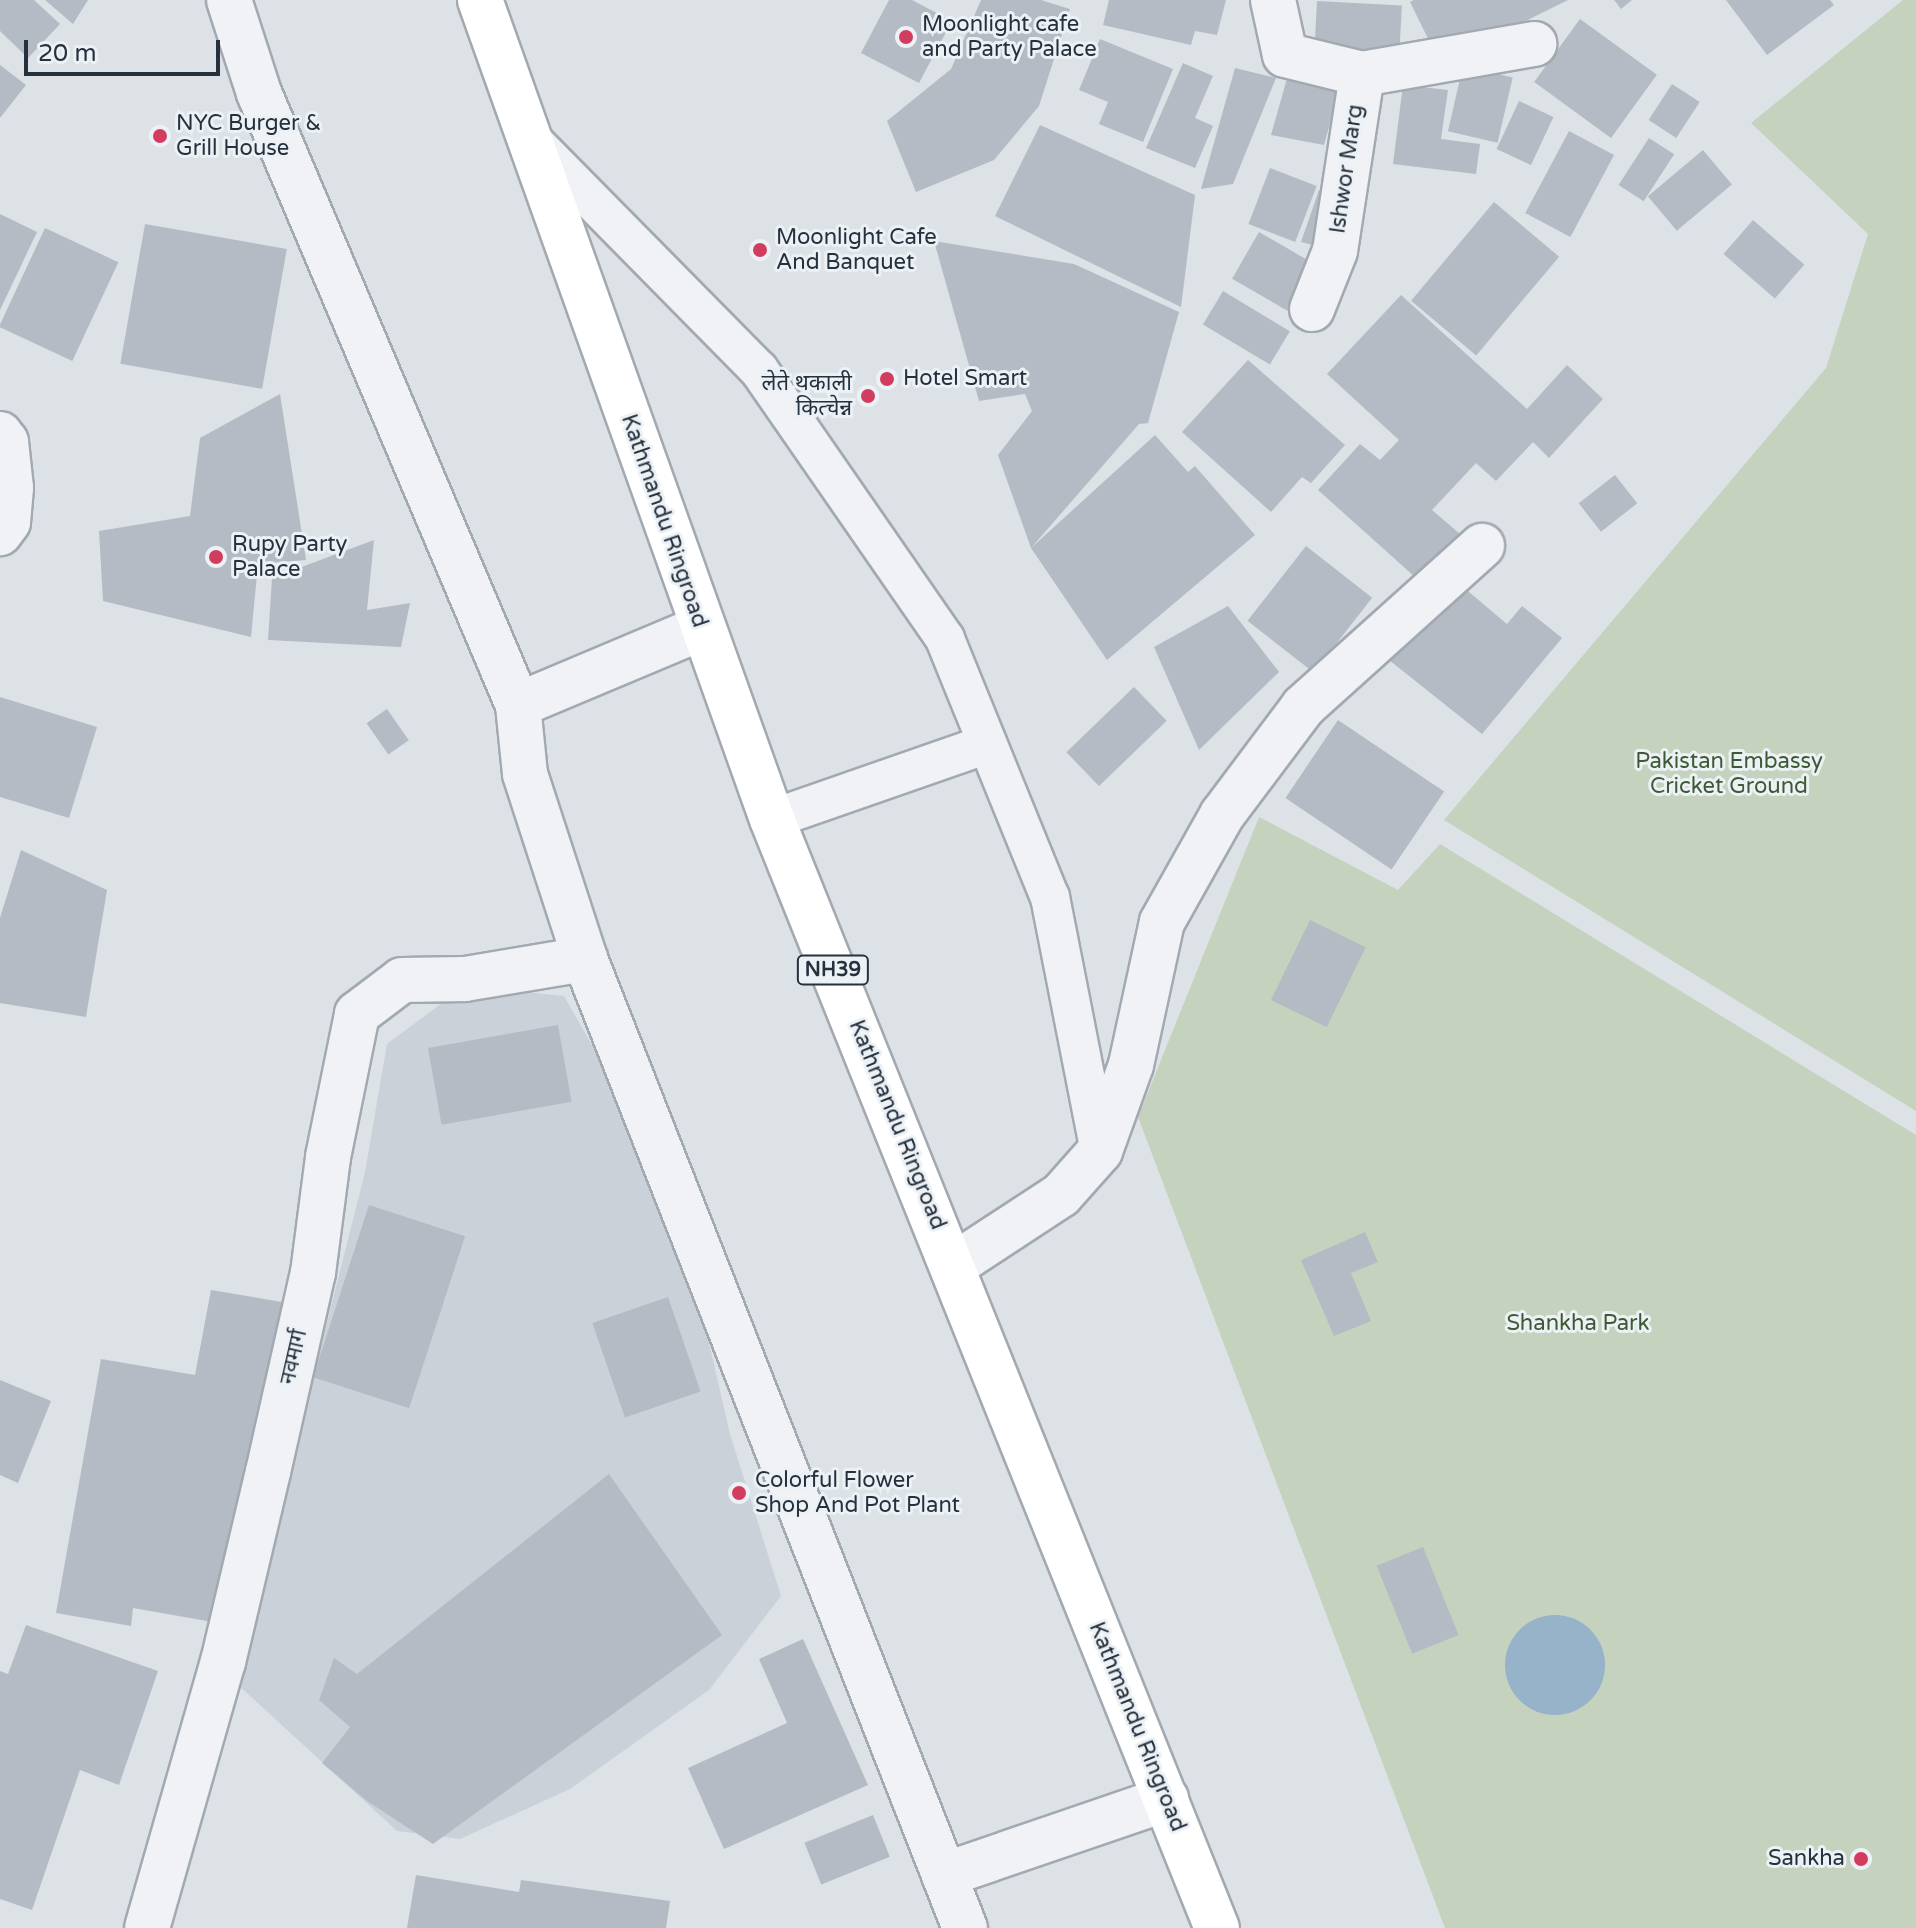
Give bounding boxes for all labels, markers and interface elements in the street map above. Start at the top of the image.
place label: Moonlight cafe and Party Palace [922,11,1097,62]
scale bar [28,24,224,74]
marker: Moonlight cafe and Party Palace [897,28,915,46]
text: 20 m [38,39,96,68]
street label: Ishwor Marg [1325,103,1369,235]
place label: NYC Burger & Grill House [176,110,321,162]
marker: NYC Burger & Grill House [151,127,169,145]
place label: Moonlight Cafe And Banquet [776,224,937,276]
marker: Moonlight Cafe And Banquet [751,241,769,259]
place label: Hotel Smart [903,366,1027,392]
place label: लेते थकाली कित्चेन्न [762,370,852,422]
marker: Hotel Smart [878,370,896,388]
marker: लेते थकाली कित्चेन्न [859,387,877,405]
street label: Kathmandu Ringroad [615,411,713,631]
place label: Rupy Party Palace [232,531,347,582]
marker: Rupy Party Palace [207,548,225,566]
park label: Pakistan Embassy Cricket Ground [1635,748,1823,800]
road number: NH39 [795,954,871,986]
street label: Kathmandu Ringroad [843,1016,951,1234]
park label: Shankha Park [1507,1311,1649,1337]
street label: नवमार्ग [275,1327,313,1387]
place label: Colorful Flower Shop And Pot Plant [755,1467,960,1518]
marker: Colorful Flower Shop And Pot Plant [730,1484,748,1502]
street label: Kathmandu Ringroad [1083,1618,1191,1836]
place label: Sankha [1768,1846,1845,1872]
marker: Sankha [1852,1850,1870,1868]

